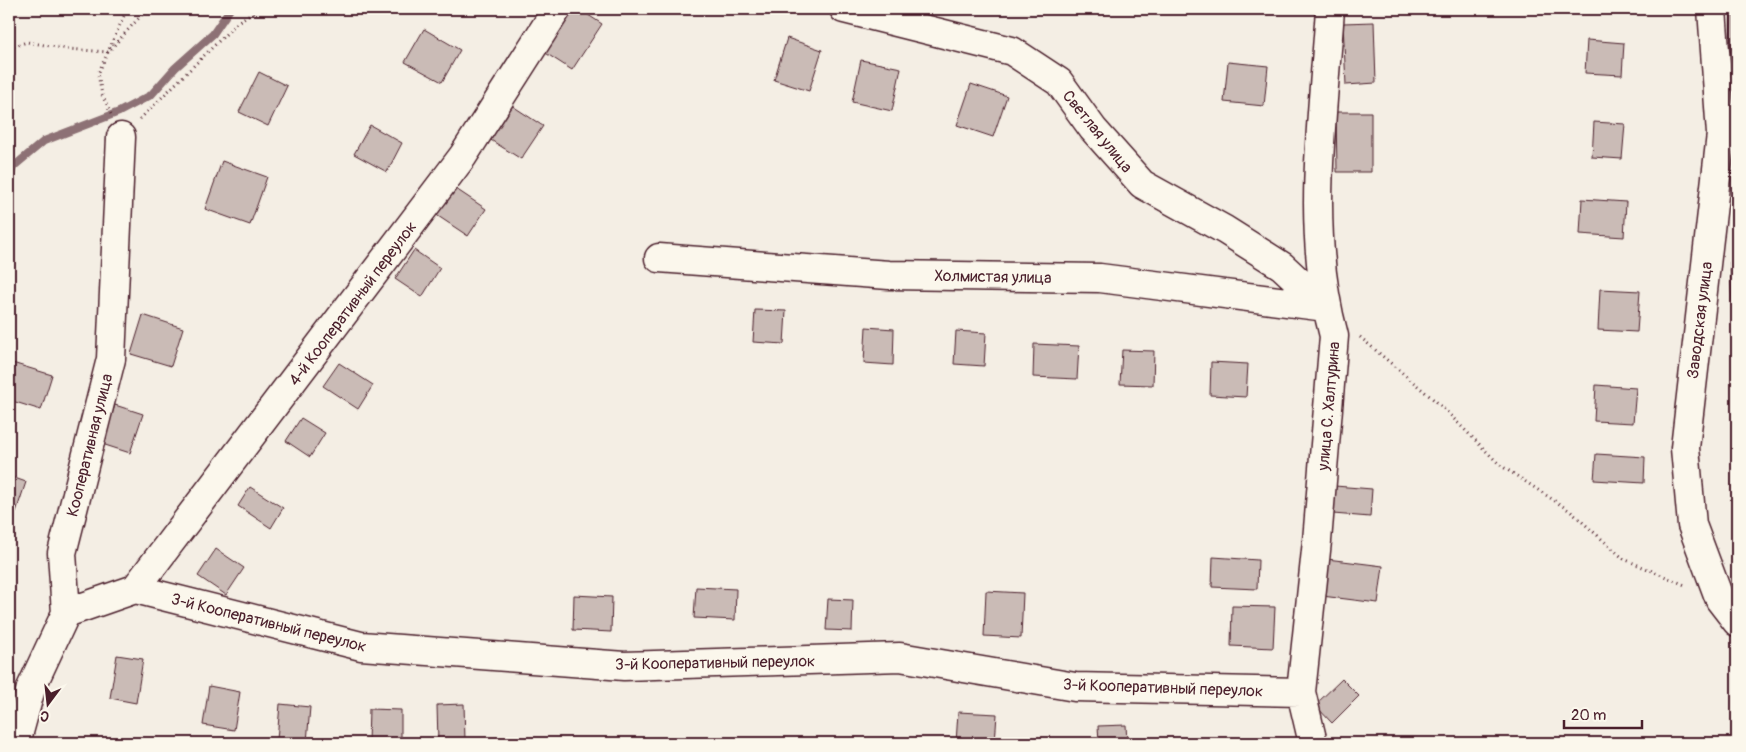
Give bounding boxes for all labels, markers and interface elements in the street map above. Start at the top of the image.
street label: Светлая улица [1058,86,1137,177]
street label: 4-й Кооперативный переулок [284,217,421,390]
street label: Заводская улица [1683,260,1717,380]
street label: Холмистая улица [934,266,1052,288]
street label: улица С. Халтурина [1313,341,1345,472]
street label: Кооперативная улица [63,372,117,519]
street label: 3-й Кооперативный переулок [169,589,368,657]
street label: 3-й Кооперативный переулок [615,651,815,675]
street label: 3-й Кооперативный переулок [1063,675,1263,701]
north arrow [22,680,72,730]
scale bar [1564,697,1641,729]
text: 20 m [1571,706,1606,725]
text: С [38,707,51,725]

